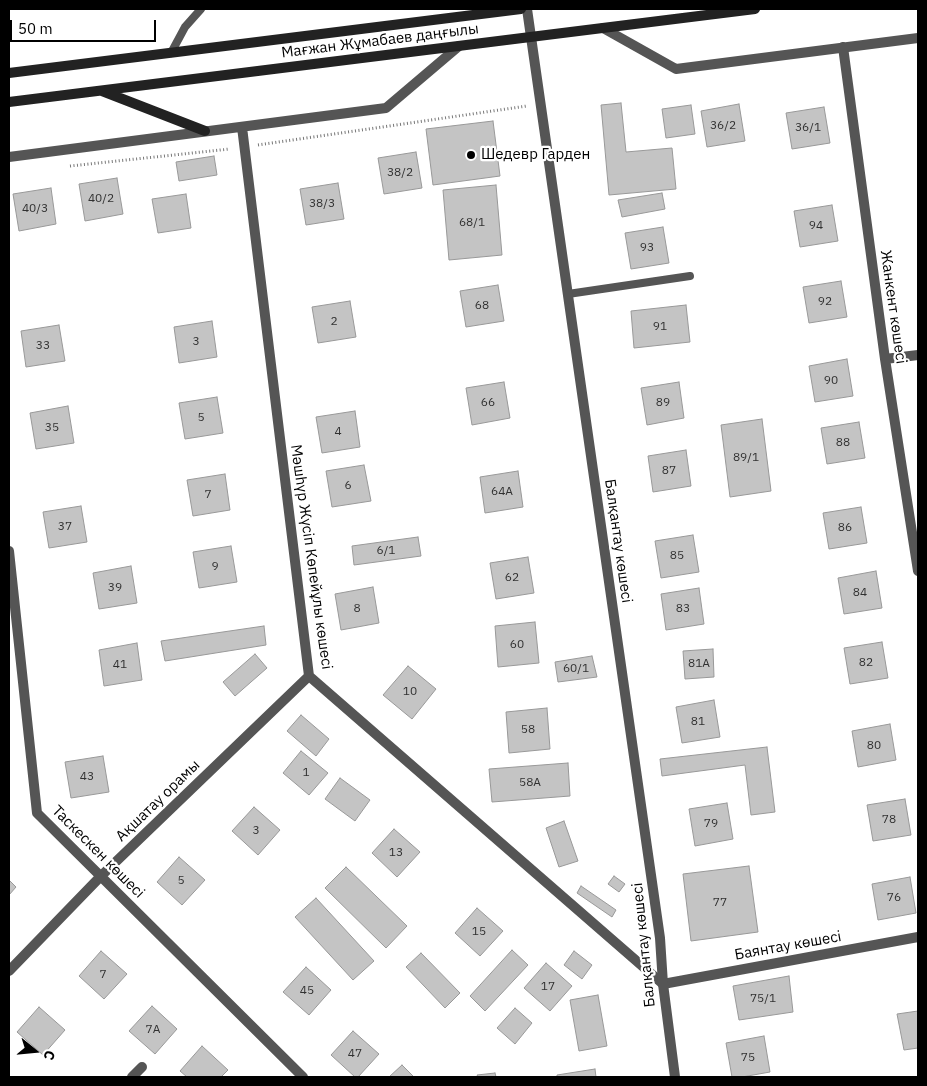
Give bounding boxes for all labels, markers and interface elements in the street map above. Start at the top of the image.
scale bar [12,10,159,42]
text: 50 m [18,19,53,38]
street label: Мағжан Жұмабаев даңғылы [280,20,480,62]
house number: 36/2 [710,119,736,133]
house number: 36/1 [795,121,821,135]
place label: Шедевр Гарден [481,146,590,164]
marker: Шедевр Гарден [465,149,477,161]
house number: 38/2 [387,166,413,180]
house number: 40/2 [88,192,114,206]
house number: 38/3 [309,197,335,211]
house number: 40/3 [22,202,48,216]
house number: 68/1 [459,216,485,230]
house number: 94 [809,219,823,233]
house number: 93 [640,241,654,255]
street label: Жанкент көшесі [876,249,910,365]
house number: 92 [818,295,832,309]
house number: 68 [475,299,489,313]
house number: 2 [330,315,338,329]
house number: 91 [653,320,667,334]
house number: 3 [192,335,200,349]
house number: 33 [36,339,50,353]
house number: 90 [824,374,838,388]
house number: 66 [481,396,495,410]
house number: 89 [656,396,670,410]
house number: 5 [197,411,205,425]
house number: 35 [45,421,59,435]
house number: 4 [334,425,342,439]
house number: 88 [836,436,850,450]
street label: Мәшһүр Жүсіп Көпейұлы көшесі [286,443,336,671]
house number: 89/1 [733,451,759,465]
house number: 87 [662,464,676,478]
street label: Балқантау көшесі [600,478,636,604]
house number: 6 [344,479,352,493]
house number: 64А [491,485,513,499]
house number: 7 [204,488,212,502]
house number: 37 [58,520,72,534]
house number: 86 [838,521,852,535]
house number: 6/1 [377,544,395,558]
house number: 85 [670,549,684,563]
house number: 9 [211,560,219,574]
house number: 62 [505,571,519,585]
house number: 39 [108,581,122,595]
house number: 84 [853,586,867,600]
house number: 8 [353,602,361,616]
house number: 83 [676,602,690,616]
house number: 60 [510,638,524,652]
house number: 82 [859,656,873,670]
house number: 81А [688,657,710,671]
house number: 41 [113,658,127,672]
house number: 60/1 [563,662,589,676]
house number: 10 [403,685,417,699]
house number: 81 [691,715,705,729]
house number: 58 [521,723,535,737]
house number: 80 [867,739,881,753]
street label: Ақшатау орамы [112,756,204,846]
house number: 1 [302,766,310,780]
house number: 43 [80,770,94,784]
house number: 58А [519,776,541,790]
street label: Таскескен көшесі [48,802,148,902]
house number: 78 [882,813,896,827]
house number: 79 [704,817,718,831]
house number: 3 [252,824,260,838]
house number: 13 [389,846,403,860]
house number: 5 [177,874,185,888]
street label: Балқантау көшесі [629,882,659,1008]
house number: 76 [887,891,901,905]
house number: 77 [713,896,727,910]
house number: 15 [472,925,486,939]
street label: Баянтау көшесі [733,928,843,964]
house number: 7 [99,968,107,982]
house number: 17 [541,980,555,994]
house number: 45 [300,984,314,998]
house number: 75/1 [750,992,776,1006]
house number: 7А [146,1023,160,1037]
north arrow [10,1026,60,1076]
house number: 47 [348,1047,362,1061]
text: С [39,1048,59,1062]
house number: 75 [741,1051,755,1065]

